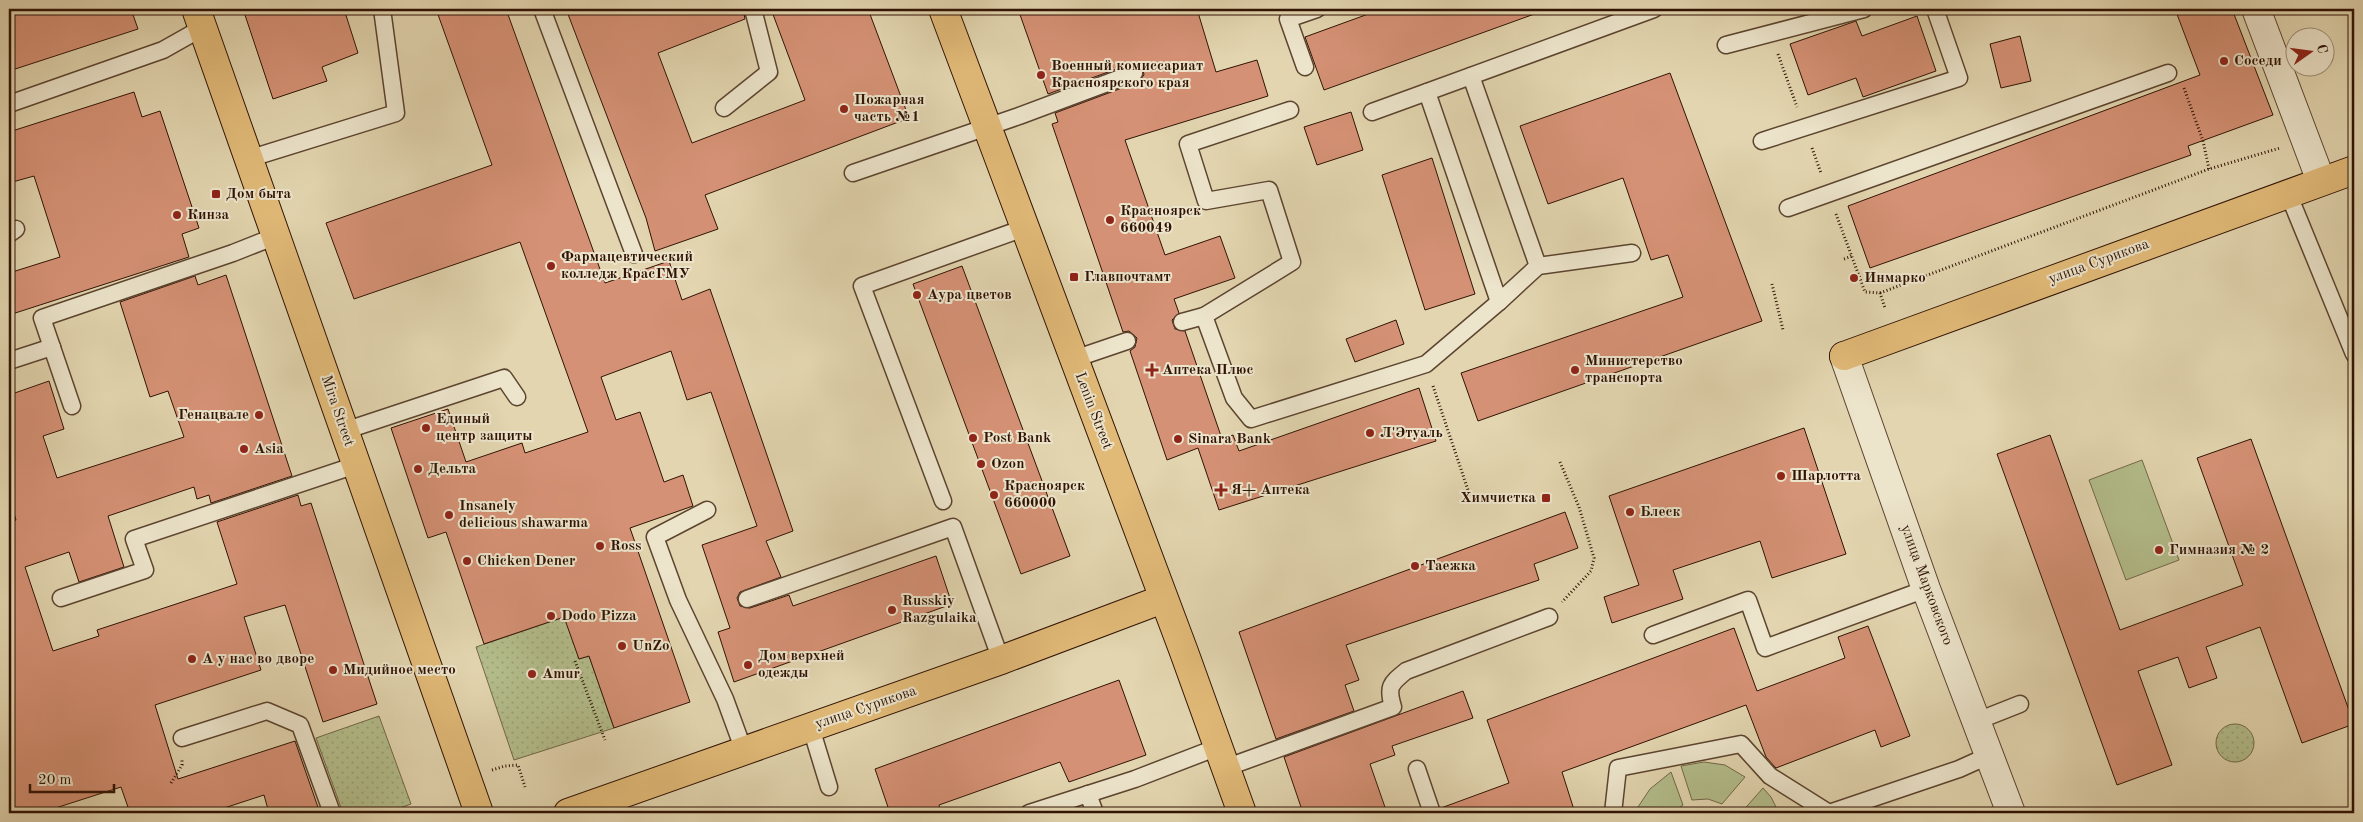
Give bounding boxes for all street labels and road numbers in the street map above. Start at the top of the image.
street label: улица Сурикова [2047,237,2152,287]
street label: Lenin Street [1071,370,1115,452]
street label: Mira Street [318,374,356,448]
street label: улица Марковского [1897,523,1955,647]
street label: улица Сурикова [813,683,919,732]

